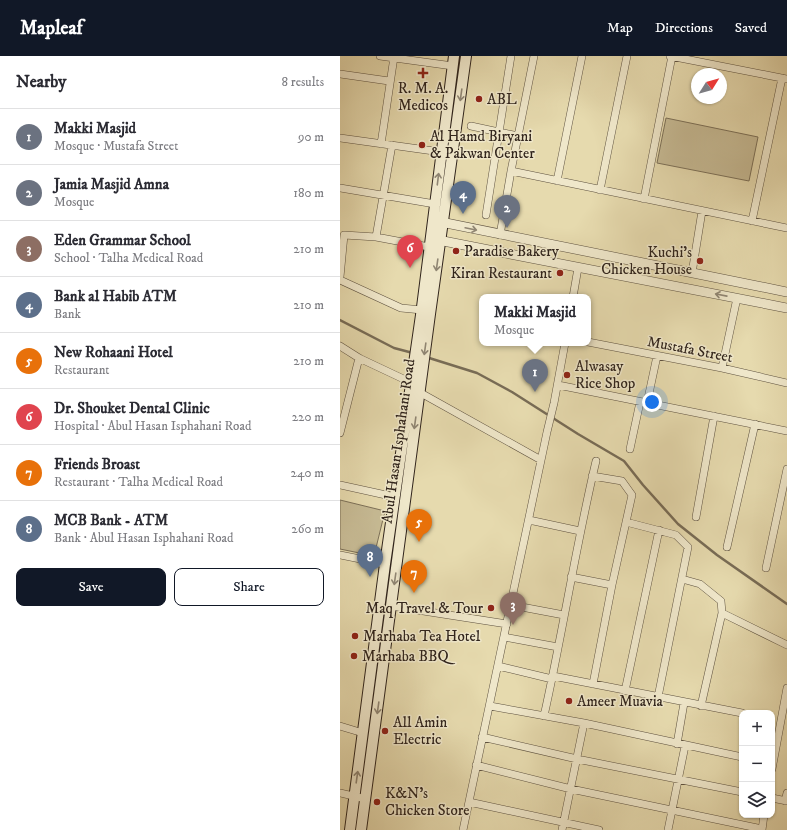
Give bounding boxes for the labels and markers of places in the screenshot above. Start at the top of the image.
marker: R. M. A. Medicos [418,68,428,78]
place label: R. M. A. Medicos [398,79,448,115]
place label: ABL [487,90,517,109]
marker: ABL [474,94,484,104]
place label: Al Hamd Biryani & Pakwan Center [430,127,535,163]
marker: Al Hamd Biryani & Pakwan Center [417,140,427,150]
pin: 4 [450,181,476,214]
pin: 2 [494,195,520,228]
pin: 6 [397,235,423,268]
place label: Paradise Bakery [464,242,560,261]
place label: Kuchi’s Chicken House [601,243,692,279]
marker: Paradise Bakery [451,246,461,256]
marker: Kuchi’s Chicken House [695,256,705,266]
place label: Kiran Restaurant [451,264,552,283]
marker: Kiran Restaurant [555,268,565,278]
place label: Alwasay Rice Shop [575,357,636,393]
pin: 1 [522,359,548,392]
marker: Alwasay Rice Shop [562,370,572,380]
pin: 5 [406,509,432,542]
pin: 8 [357,544,383,577]
pin: 7 [401,560,427,593]
pin: 3 [500,592,526,625]
place label: Maq Travel & Tour [365,599,483,618]
marker: Maq Travel & Tour [486,603,496,613]
place label: Marhaba Tea Hotel [363,627,481,646]
marker: Marhaba Tea Hotel [350,631,360,641]
place label: Marhaba BBQ [362,647,455,666]
marker: Marhaba BBQ [349,651,359,661]
place label: Ameer Muavia [577,692,664,711]
marker: Ameer Muavia [564,696,574,706]
place label: All Amin Electric [393,713,447,749]
marker: All Amin Electric [380,726,390,736]
place label: K&N's Chicken Store [385,784,469,820]
marker: K&N's Chicken Store [372,797,382,807]

